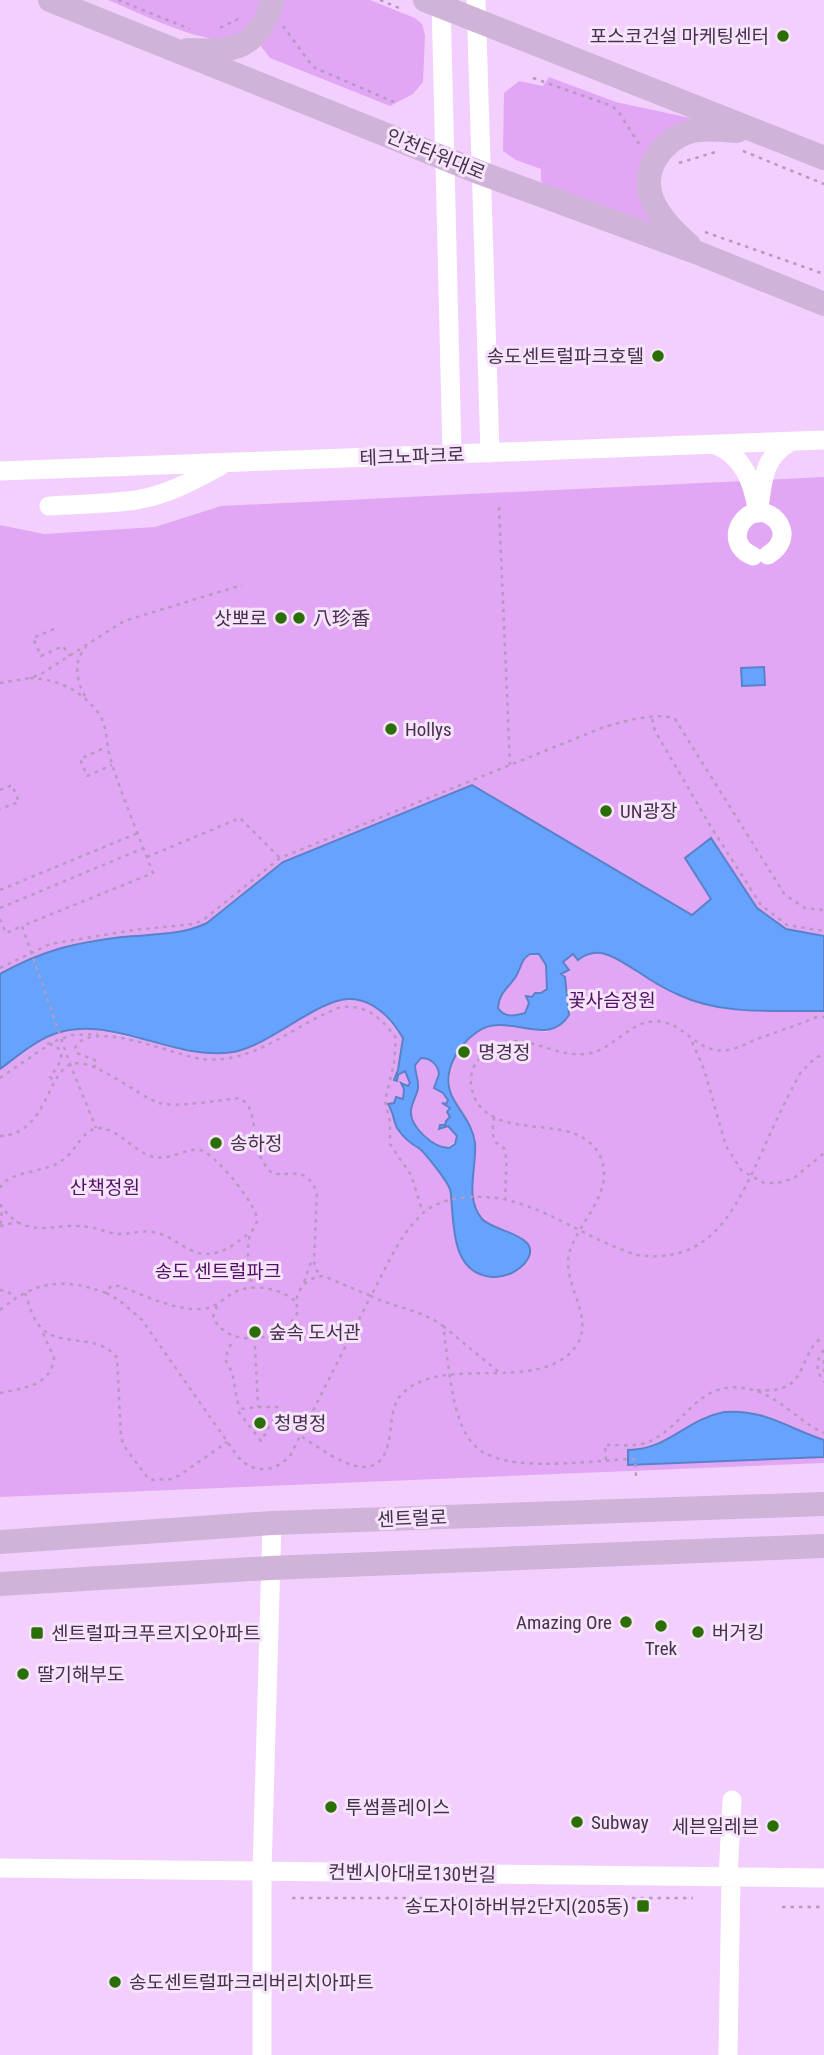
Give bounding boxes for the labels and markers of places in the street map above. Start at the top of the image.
place label: 포스코건설 마케팅센터 [590,25,769,48]
marker: 포스코건설 마케팅센터 [775,28,791,44]
place label: 송도센트럴파크호텔 [487,345,644,368]
marker: 송도센트럴파크호텔 [650,348,666,364]
place label: 삿뽀로 [215,607,267,630]
place label: 八珍香 [313,607,370,630]
marker: 삿뽀로 [273,610,289,626]
marker: 八珍香 [291,610,307,626]
place label: Hollys [405,718,452,741]
marker: Hollys [383,721,399,737]
place label: UN광장 [620,800,677,823]
marker: UN광장 [598,803,614,819]
place label: 명경정 [478,1041,530,1064]
marker: 명경정 [456,1044,472,1060]
place label: 송하정 [230,1132,282,1155]
marker: 송하정 [208,1135,224,1151]
place label: 숲속 도서관 [269,1321,361,1344]
marker: 숲속 도서관 [247,1324,263,1340]
place label: 청명정 [274,1412,326,1435]
marker: 청명정 [252,1415,268,1431]
place label: Amazing Ore [516,1611,612,1634]
marker: Amazing Ore [618,1614,634,1630]
marker: Trek [653,1618,669,1634]
place label: 버거킹 [712,1621,764,1644]
place label: 센트럴파크푸르지오아파트 [51,1622,261,1645]
marker: 버거킹 [690,1624,706,1640]
marker: 센트럴파크푸르지오아파트 [29,1625,45,1641]
place label: Trek [645,1637,678,1660]
place label: 딸기해부도 [37,1663,124,1686]
marker: 딸기해부도 [15,1666,31,1682]
place label: 투썸플레이스 [345,1796,450,1819]
marker: 투썸플레이스 [323,1799,339,1815]
place label: Subway [591,1811,649,1834]
marker: Subway [569,1814,585,1830]
place label: 세븐일레븐 [672,1815,759,1838]
marker: 세븐일레븐 [765,1818,781,1834]
place label: 송도자이하버뷰2단지(205동) [405,1895,629,1918]
marker: 송도자이하버뷰2단지(205동) [635,1898,651,1914]
place label: 송도센트럴파크리버리치아파트 [129,1971,374,1994]
marker: 송도센트럴파크리버리치아파트 [107,1974,123,1990]

